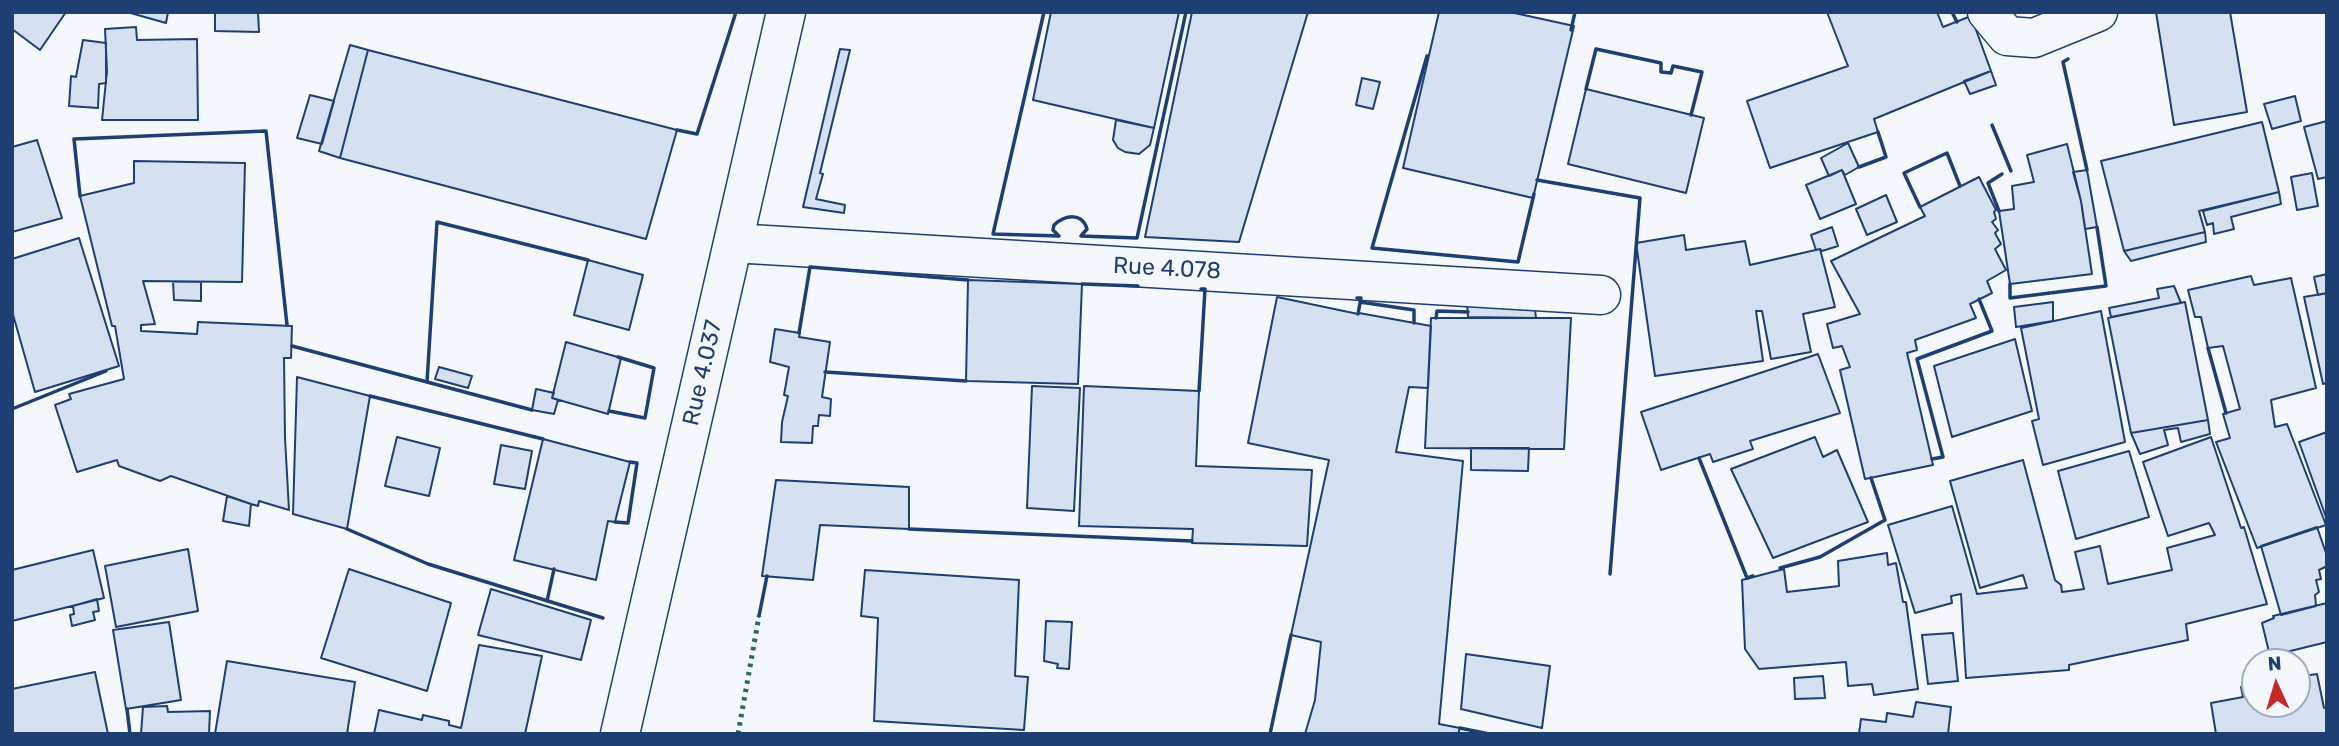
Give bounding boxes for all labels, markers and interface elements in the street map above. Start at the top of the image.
street label: Rue 4.078 [1112,252,1222,286]
street label: Rue 4.037 [678,318,728,428]
north arrow [2241,648,2311,718]
text: N [2267,652,2282,675]

